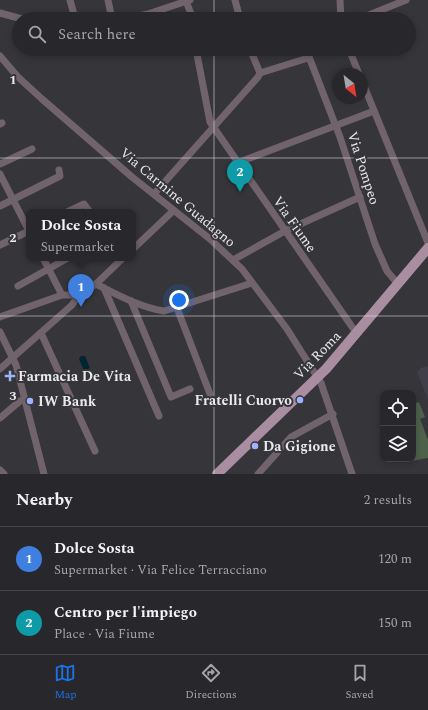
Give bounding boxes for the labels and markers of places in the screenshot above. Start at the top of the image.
pin: 2 [227,159,253,192]
pin: 1 [68,274,94,307]
place label: Farmacia De Vita [18,366,132,387]
marker: Farmacia De Vita [5,371,15,381]
place label: Fratelli Cuorvo [194,390,292,411]
place label: IW Bank [38,391,97,412]
marker: Fratelli Cuorvo [295,395,305,405]
marker: IW Bank [25,396,35,406]
place label: Da Gigione [263,436,336,457]
marker: Da Gigione [250,441,260,451]

